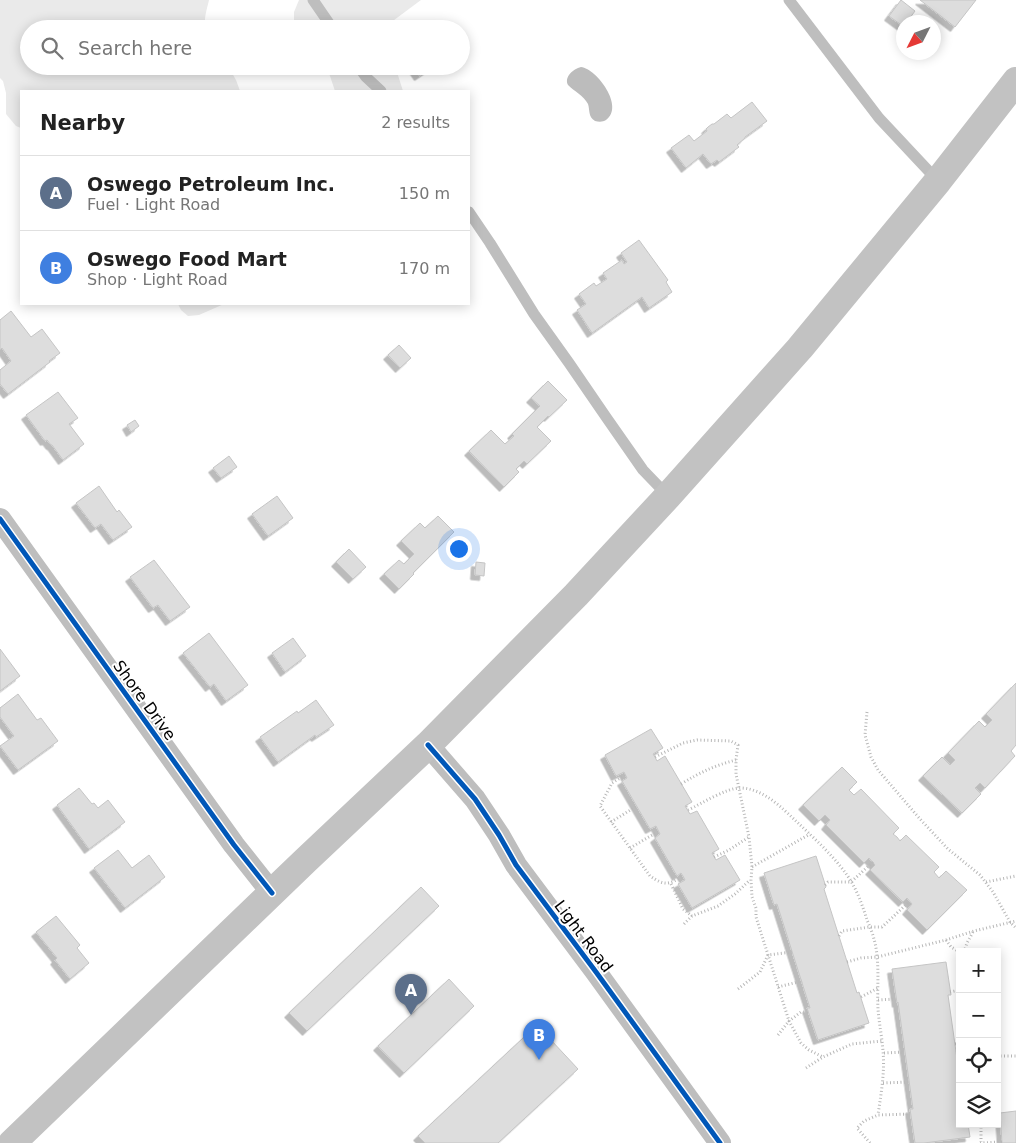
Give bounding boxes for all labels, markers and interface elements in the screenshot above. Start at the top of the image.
north arrow [896,15,941,60]
search box [20,20,470,75]
icon: search [38,34,66,62]
text: Search here [78,37,192,59]
text: Nearby [40,111,125,135]
text: 2 results [381,113,450,132]
text: Oswego Petroleum Inc. [87,173,335,195]
text: A [50,184,62,203]
text: 150 m [399,184,450,203]
text: Fuel · Light Road [87,195,220,214]
text: Oswego Food Mart [87,248,287,270]
text: B [50,259,62,278]
text: 170 m [399,259,450,278]
text: Shop · Light Road [87,270,228,289]
your location [446,536,472,562]
street label: Shore Drive [109,657,180,744]
street label: Light Road [550,897,617,976]
map controls [956,948,1001,1128]
button: + [956,948,1001,993]
pin: A [395,974,427,1015]
button: − [956,993,1001,1038]
pin: B [523,1019,555,1060]
button: locate [956,1038,1001,1083]
button: layers [956,1083,1001,1128]

